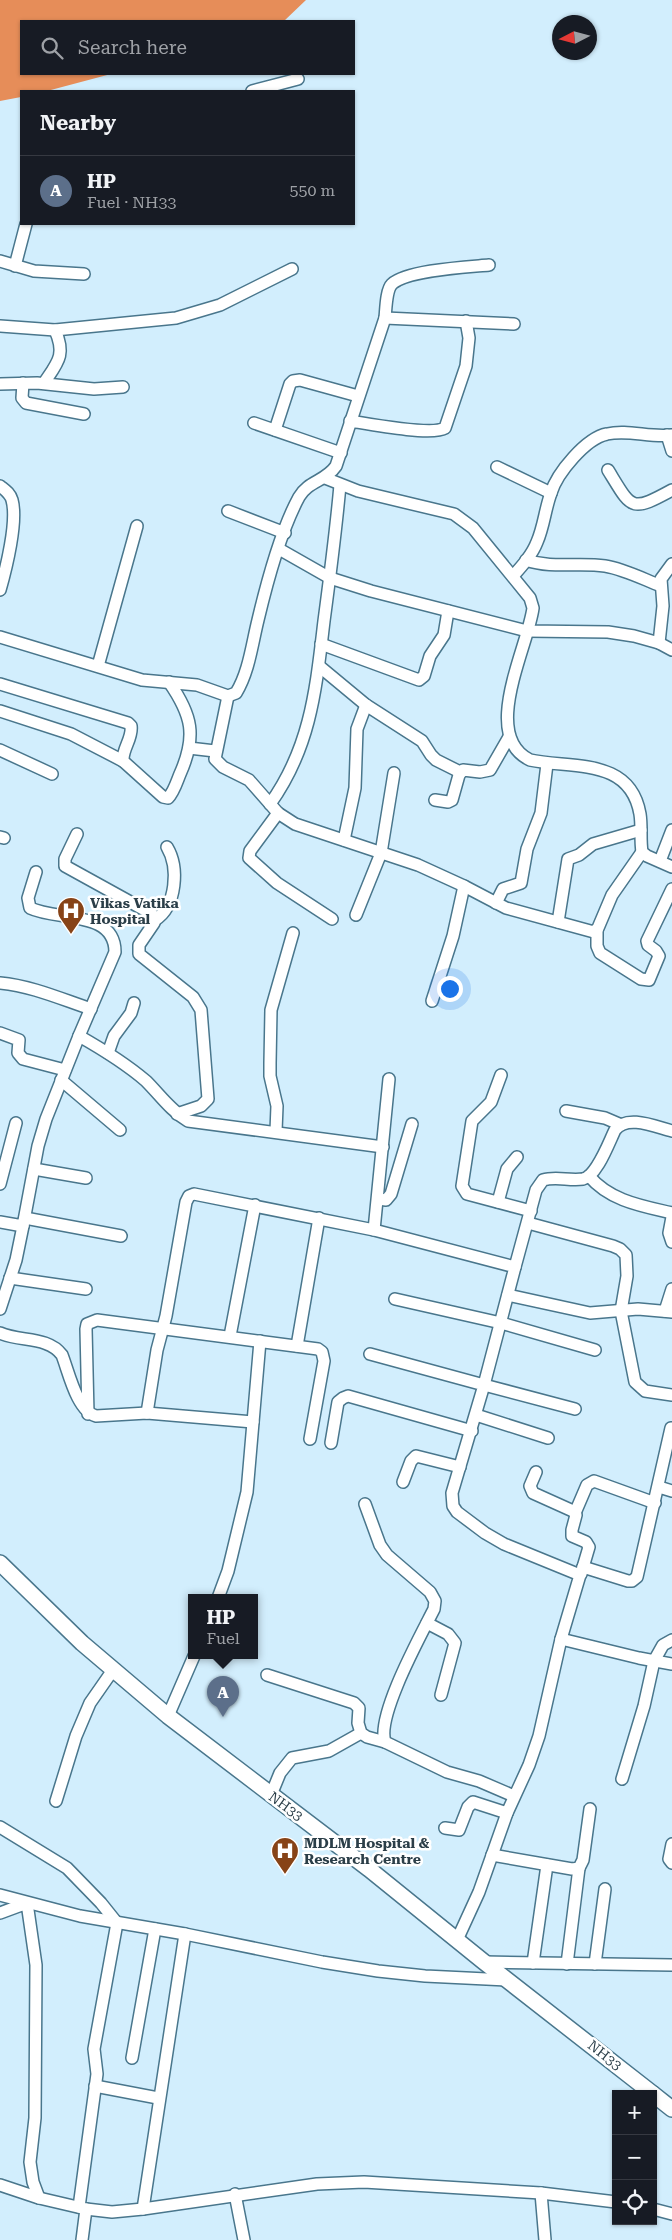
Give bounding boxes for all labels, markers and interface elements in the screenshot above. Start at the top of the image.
north arrow [552,15,597,60]
search box [20,20,355,75]
icon: search [38,34,66,62]
text: Search here [78,36,187,59]
text: Nearby [40,111,116,135]
text: HP [87,170,116,193]
text: A [50,181,62,200]
text: 550 m [289,181,335,200]
text: Fuel · NH33 [87,193,176,212]
place label: Vikas Vatika Hospital [90,895,180,927]
hospital icon: Vikas Vatika Hospital [56,896,86,935]
your location [437,976,463,1002]
popup [188,1594,258,1659]
text: HP [206,1606,235,1629]
text: Fuel [206,1629,240,1648]
pin: A [207,1676,239,1717]
street label: NH33 [266,1788,306,1824]
place label: MDLM Hospital & Research Centre [304,1835,430,1867]
hospital icon: MDLM Hospital & Research Centre [270,1836,300,1875]
street label: NH33 [585,2037,625,2073]
map controls [612,2090,657,2225]
button: + [612,2090,657,2135]
button: − [612,2135,657,2180]
button: locate [612,2180,657,2225]

